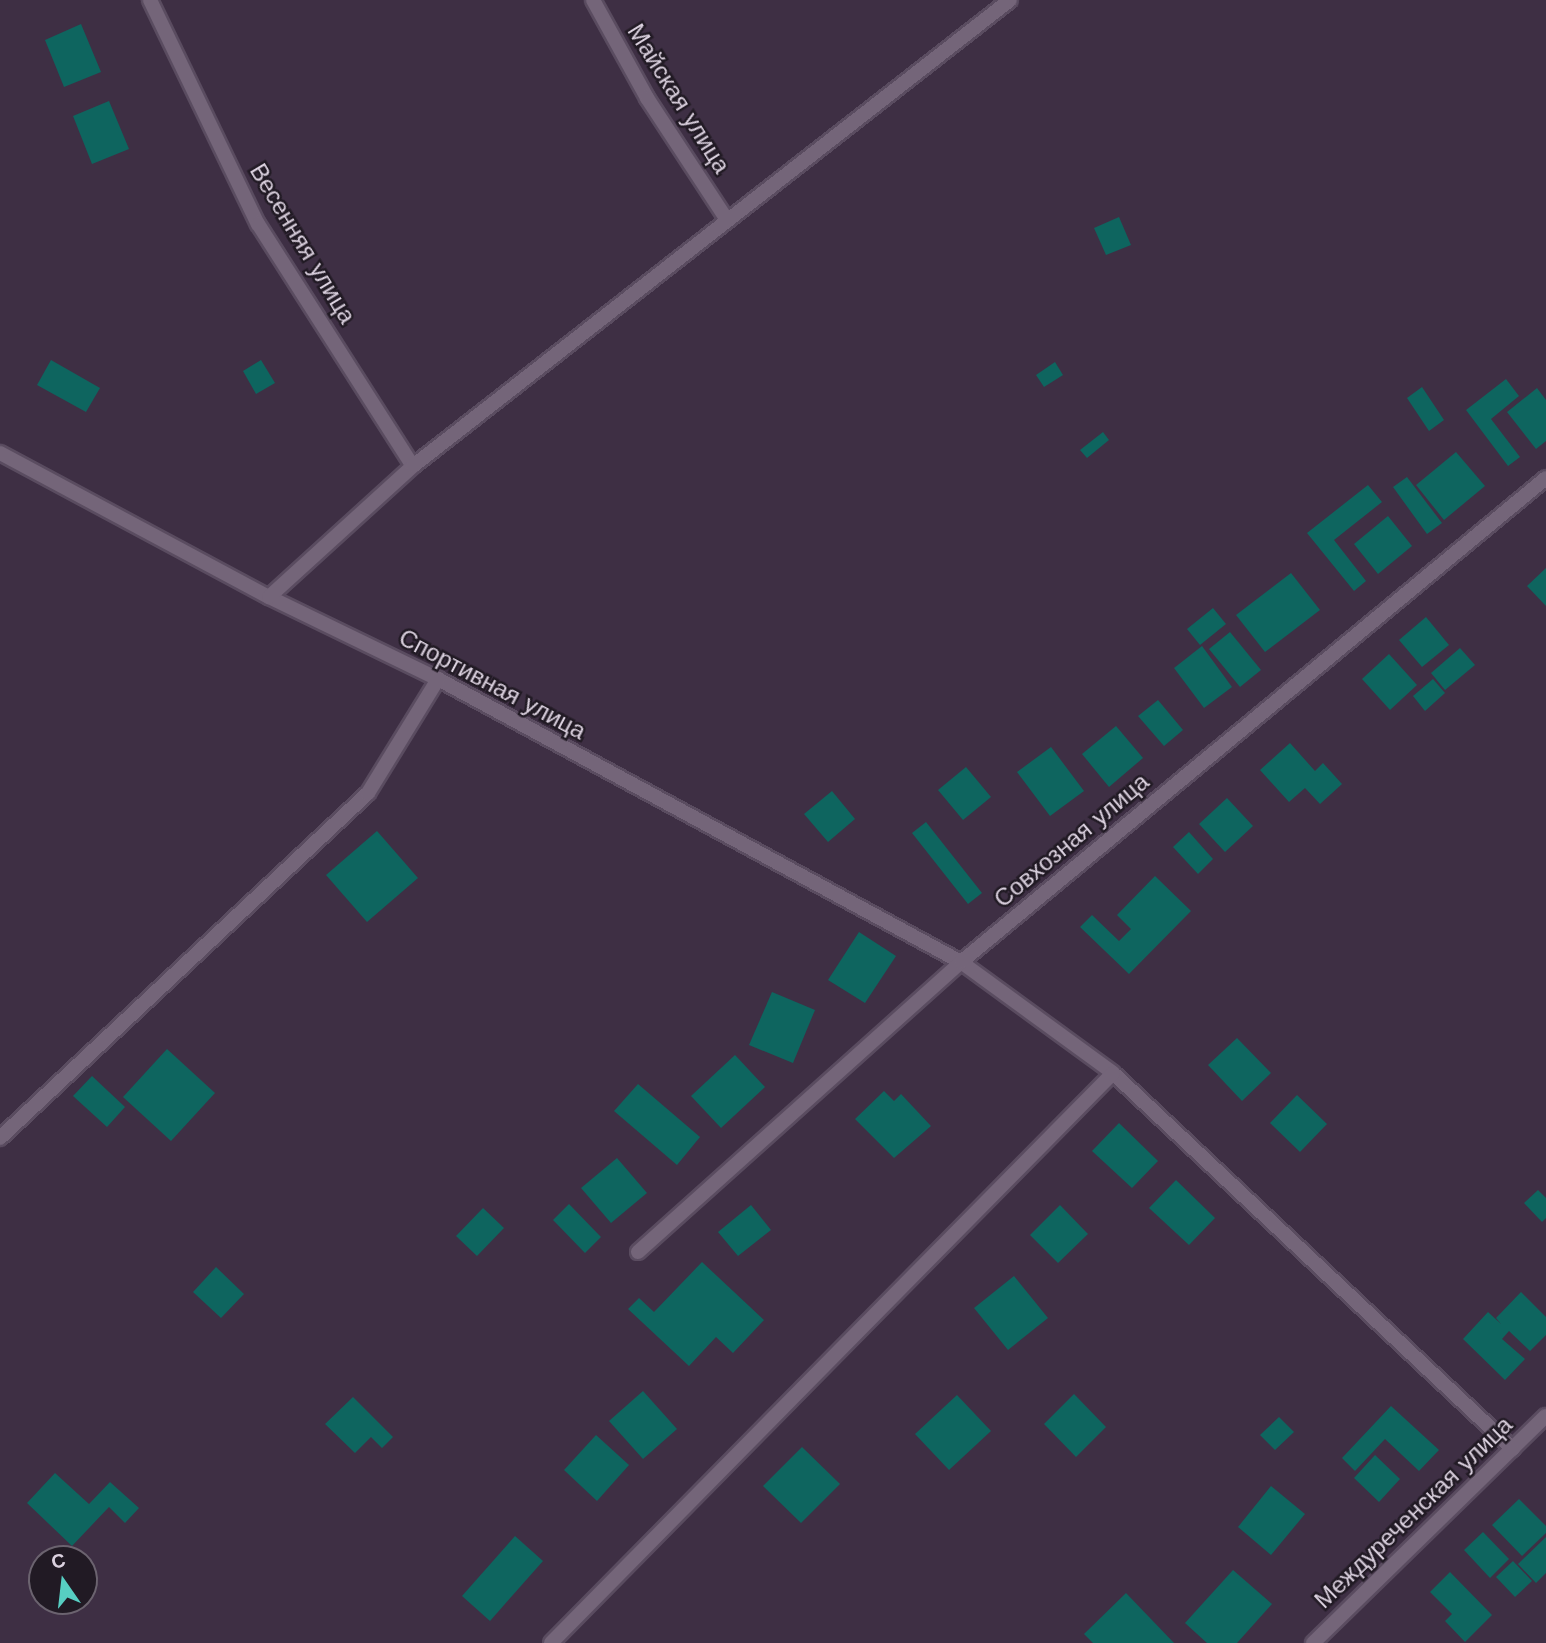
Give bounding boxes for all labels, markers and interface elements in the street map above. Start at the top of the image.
street label: Майская улица [621,19,735,179]
street label: Весенняя улица [243,159,361,329]
street label: Спортивная улица [394,624,590,746]
street label: Совхозная улица [989,768,1155,914]
street label: Междуреченская улица [1309,1411,1519,1615]
north arrow [28,1545,98,1615]
text: С [49,1548,68,1574]

